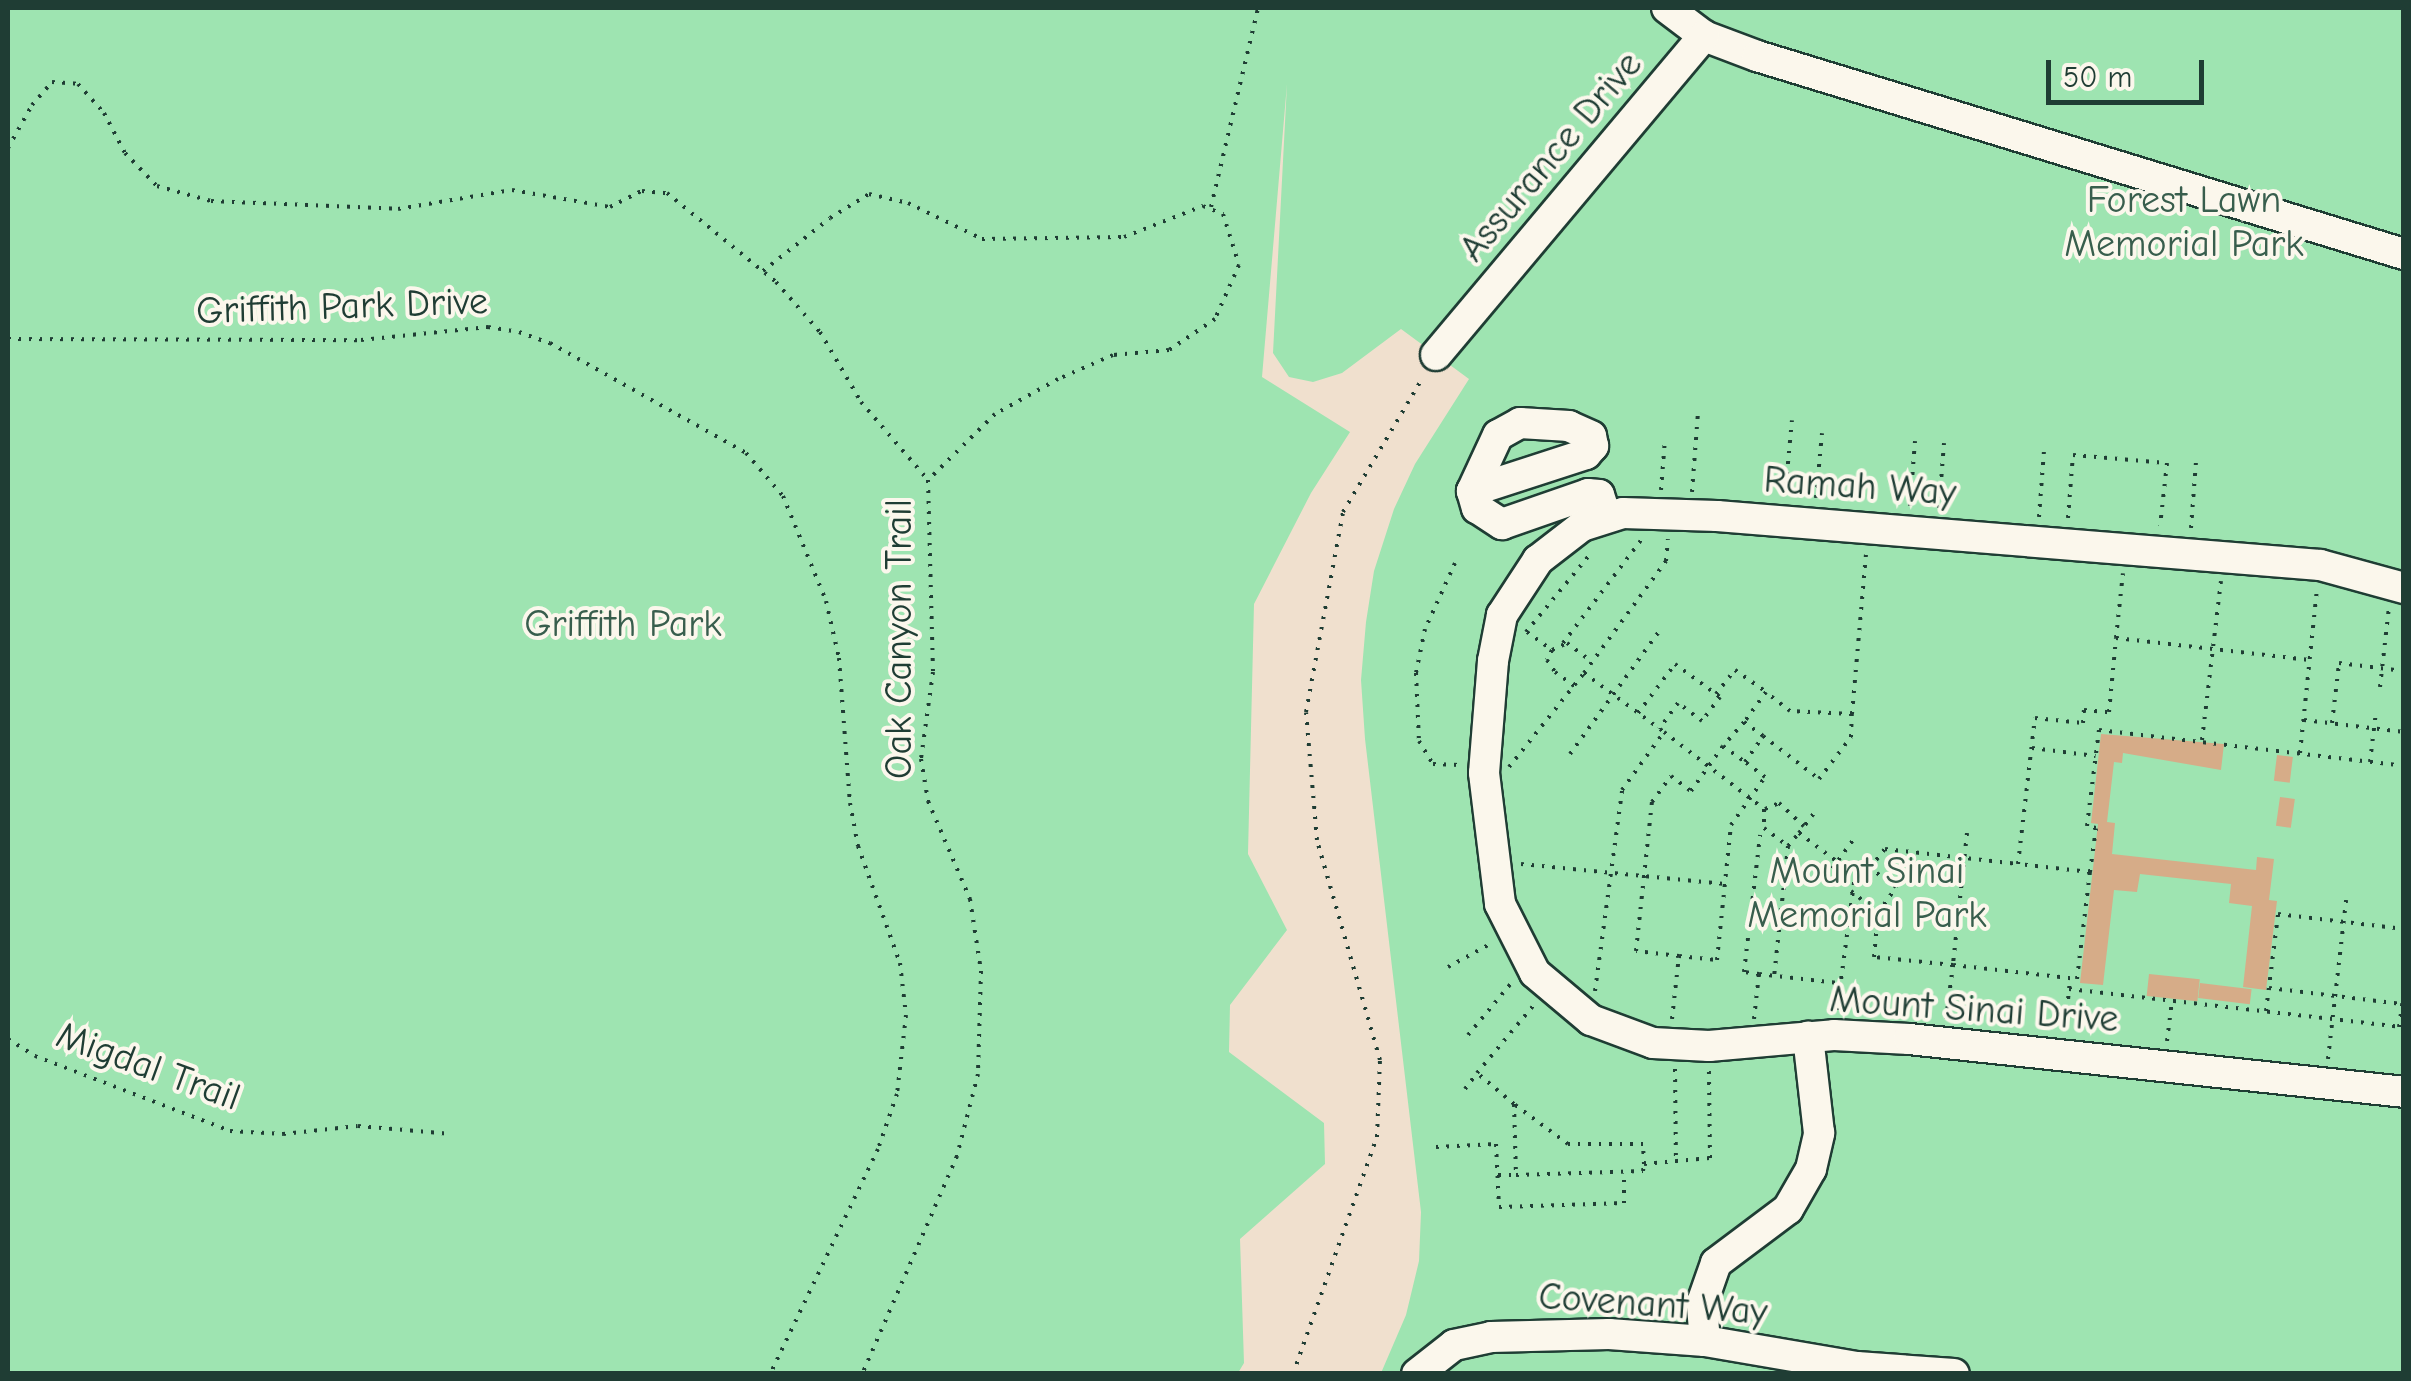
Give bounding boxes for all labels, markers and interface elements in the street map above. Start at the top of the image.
scale bar [2051,40,2208,102]
street label: Assurance Drive [1450,43,1652,271]
text: 50 m [2063,60,2132,95]
park label: Forest Lawn Memorial Park [2064,178,2304,268]
street label: Griffith Park Drive [195,279,489,335]
street label: Ramah Way [1762,458,1958,516]
street label: Oak Canyon Trail [877,499,923,779]
park label: Griffith Park [524,602,722,648]
park label: Mount Sinai Memorial Park [1747,849,1987,938]
street label: Mount Sinai Drive [1828,977,2120,1043]
street label: Migdal Trail [50,1013,246,1121]
street label: Covenant Way [1537,1274,1769,1336]

